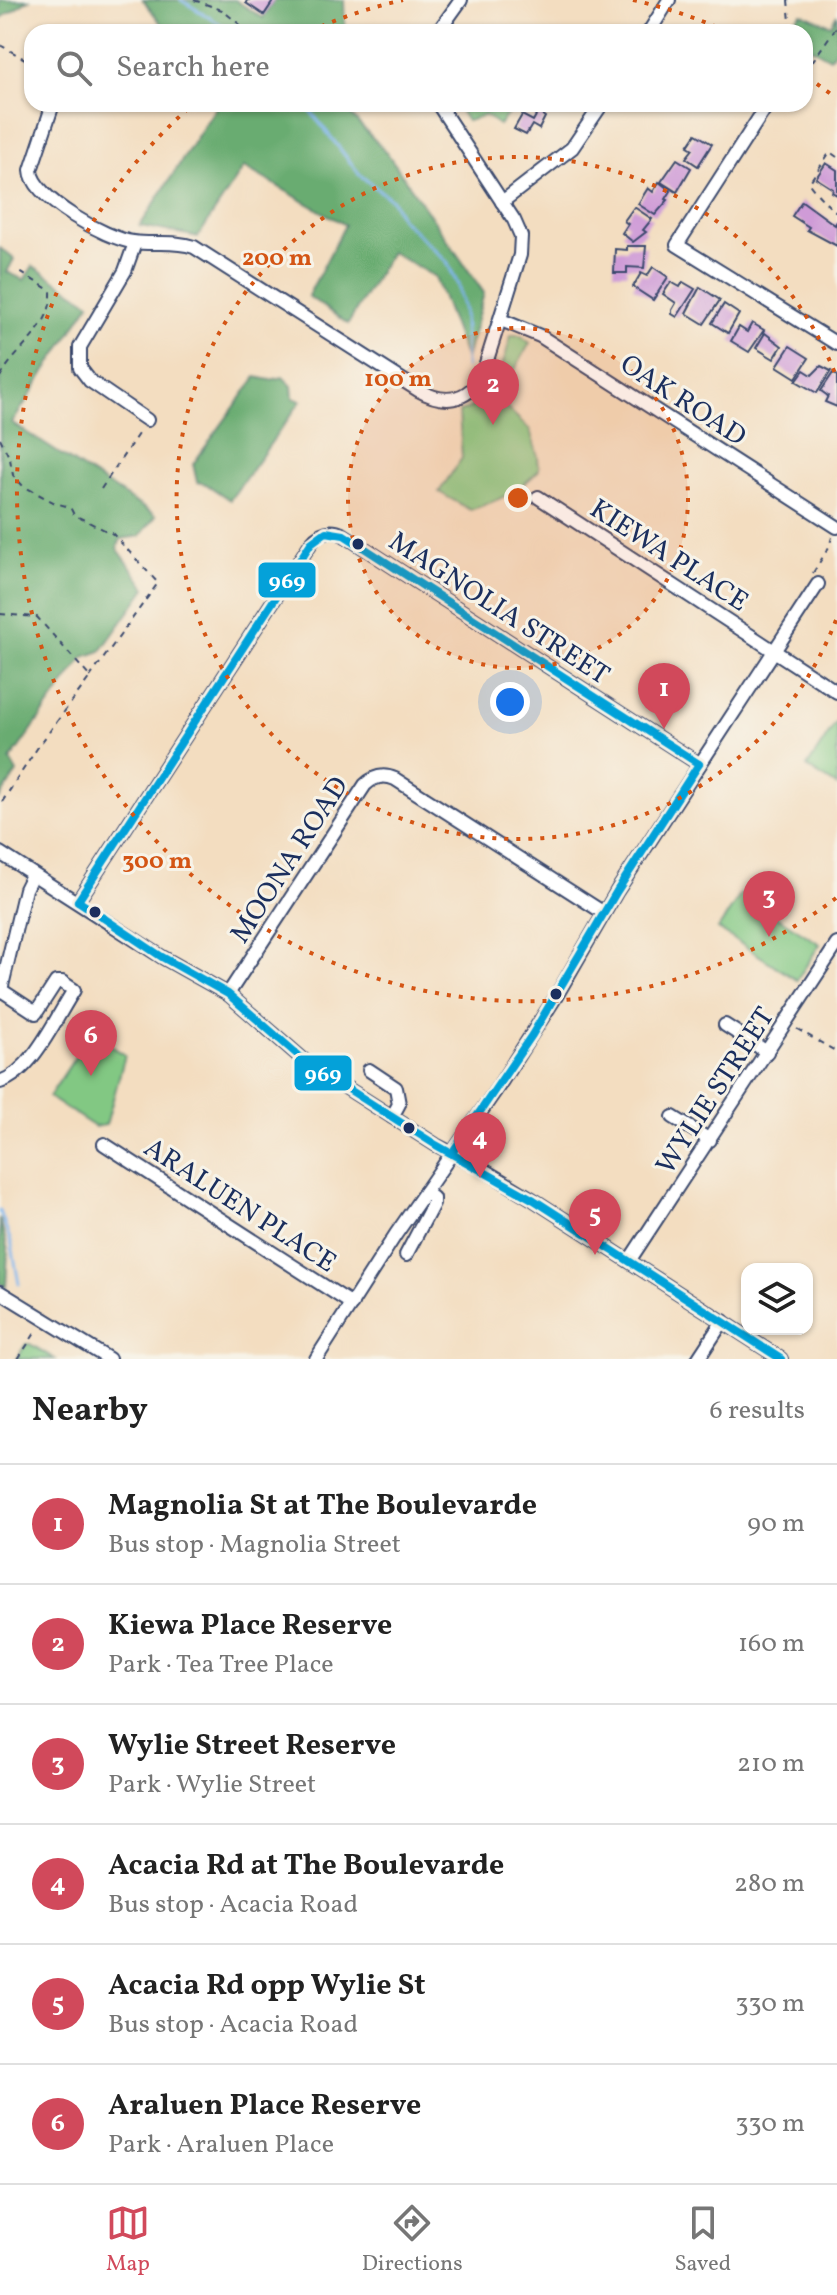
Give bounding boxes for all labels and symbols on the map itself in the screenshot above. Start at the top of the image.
text: 200 m [242,242,312,276]
street label: OAK ROAD [612,346,753,457]
pin: 2 [467,359,519,425]
text: 100 m [364,363,432,397]
centre of rings [504,484,532,512]
street label: KIEWA PLACE [582,490,755,622]
street label: MAGNOLIA STREET [380,523,617,695]
unlabelled marker [350,536,366,552]
line badge: 969 [257,561,317,599]
text: 969 [269,567,305,598]
pin: 1 [638,663,690,729]
your location [490,682,530,722]
street label: MOONA ROAD [222,769,359,951]
text: 300 m [122,845,192,879]
pin: 3 [743,871,795,937]
unlabelled marker [87,904,103,920]
unlabelled marker [548,986,564,1002]
street label: WYLIE STREET [647,1000,785,1183]
pin: 6 [65,1010,117,1076]
line badge: 969 [293,1054,353,1092]
text: 969 [305,1060,341,1091]
pin: 4 [454,1112,506,1178]
unlabelled marker [401,1120,417,1136]
street label: ARALUEN PLACE [136,1129,344,1283]
pin: 5 [569,1189,621,1255]

